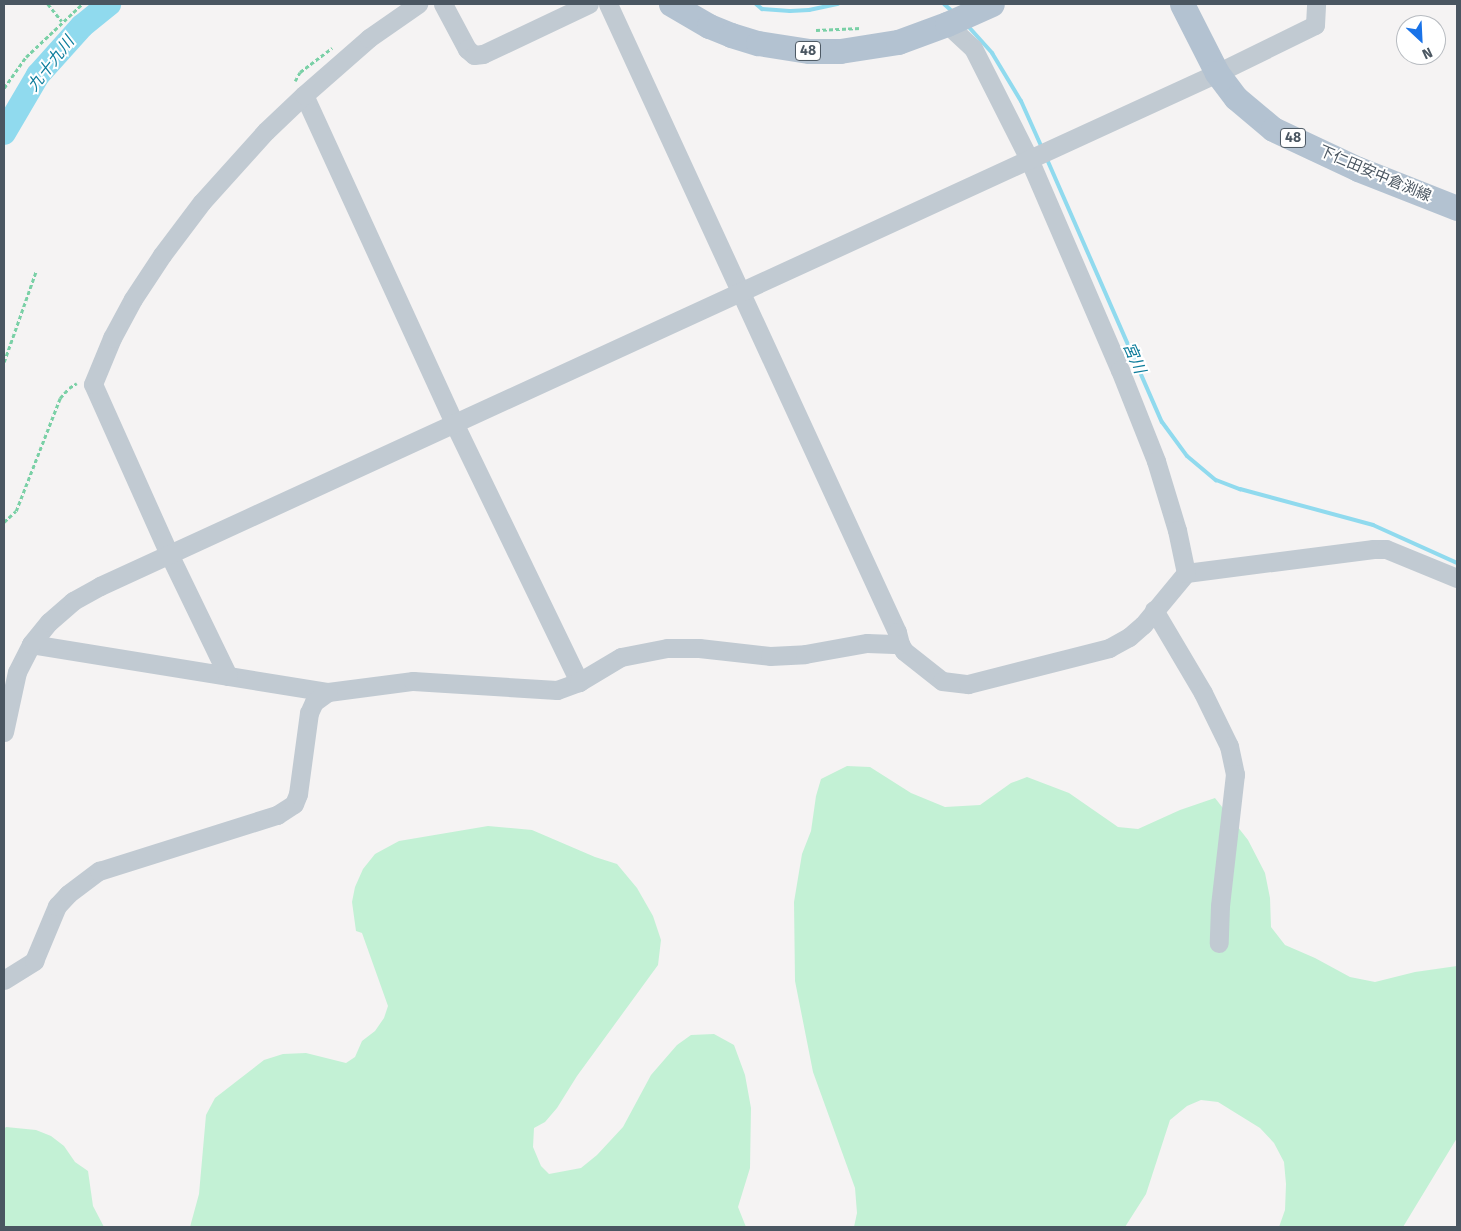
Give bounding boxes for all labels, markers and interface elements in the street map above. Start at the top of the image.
north arrow [1396,15,1446,65]
water label: 九十九川 [24,33,78,95]
road number: 48 [794,40,822,62]
text: N [1419,43,1435,63]
road number: 48 [1279,126,1307,150]
street label: 下仁田安中倉渕線 [1316,142,1434,206]
water label: 宮川 [1119,339,1149,377]

